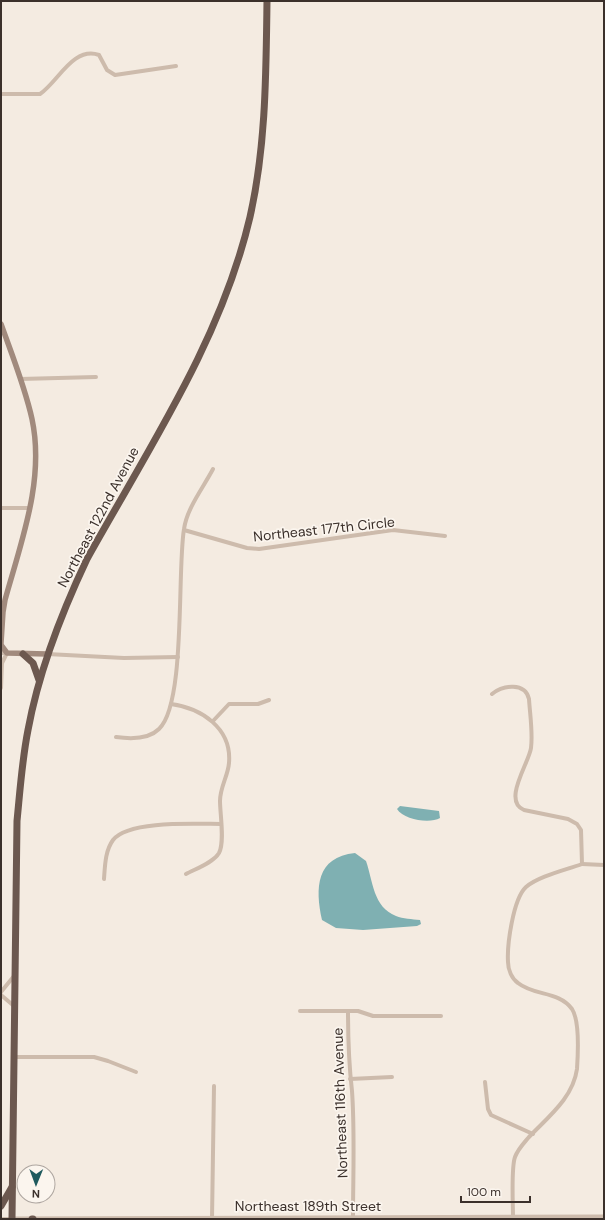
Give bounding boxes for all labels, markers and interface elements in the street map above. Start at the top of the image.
street label: Northeast 122nd Avenue [53,444,143,590]
street label: Northeast 177th Circle [252,513,396,545]
street label: Northeast 116th Avenue [328,1027,352,1179]
north arrow [16,1164,56,1204]
scale bar [461,1178,530,1204]
text: 100 m [467,1184,501,1200]
text: N [32,1187,40,1201]
street label: Northeast 189th Street [235,1197,381,1215]

